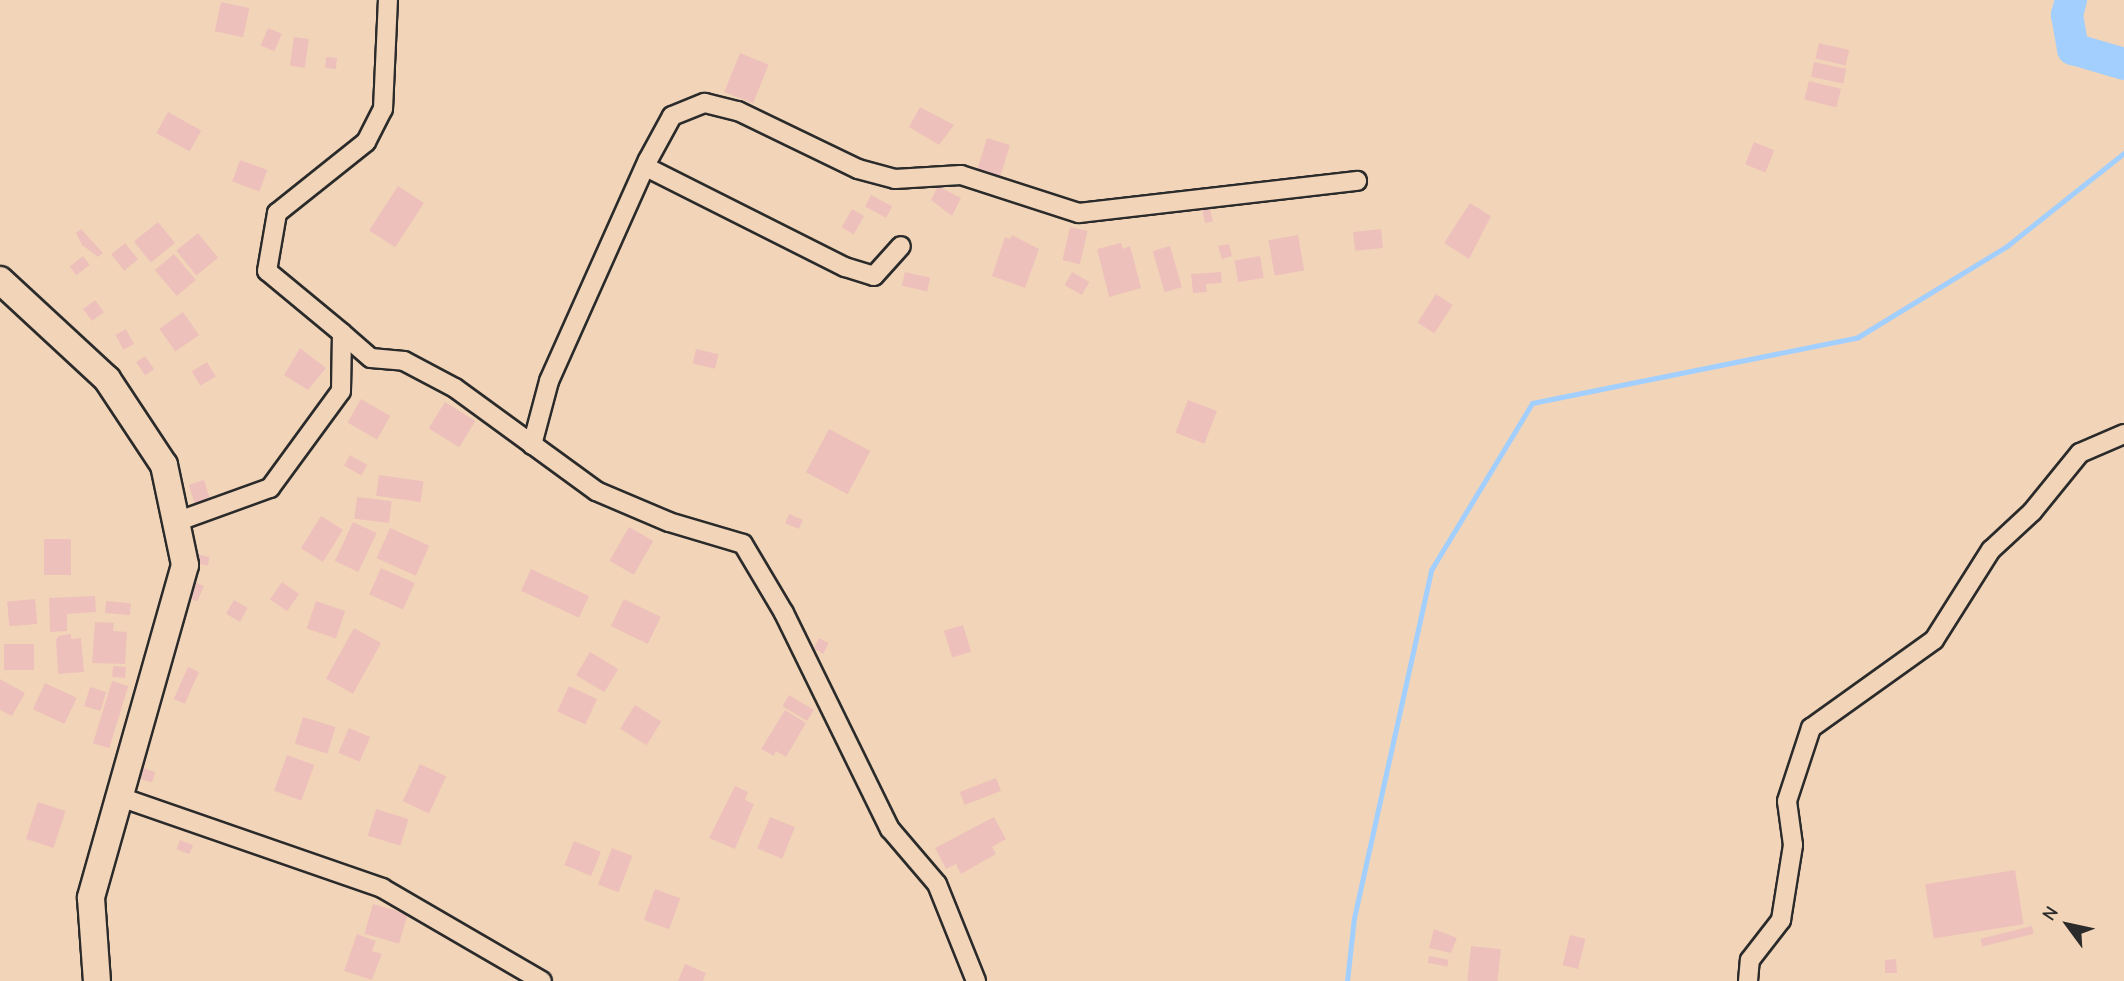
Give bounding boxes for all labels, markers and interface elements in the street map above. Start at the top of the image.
north arrow [2033,890,2103,960]
text: N [2038,902,2063,925]

